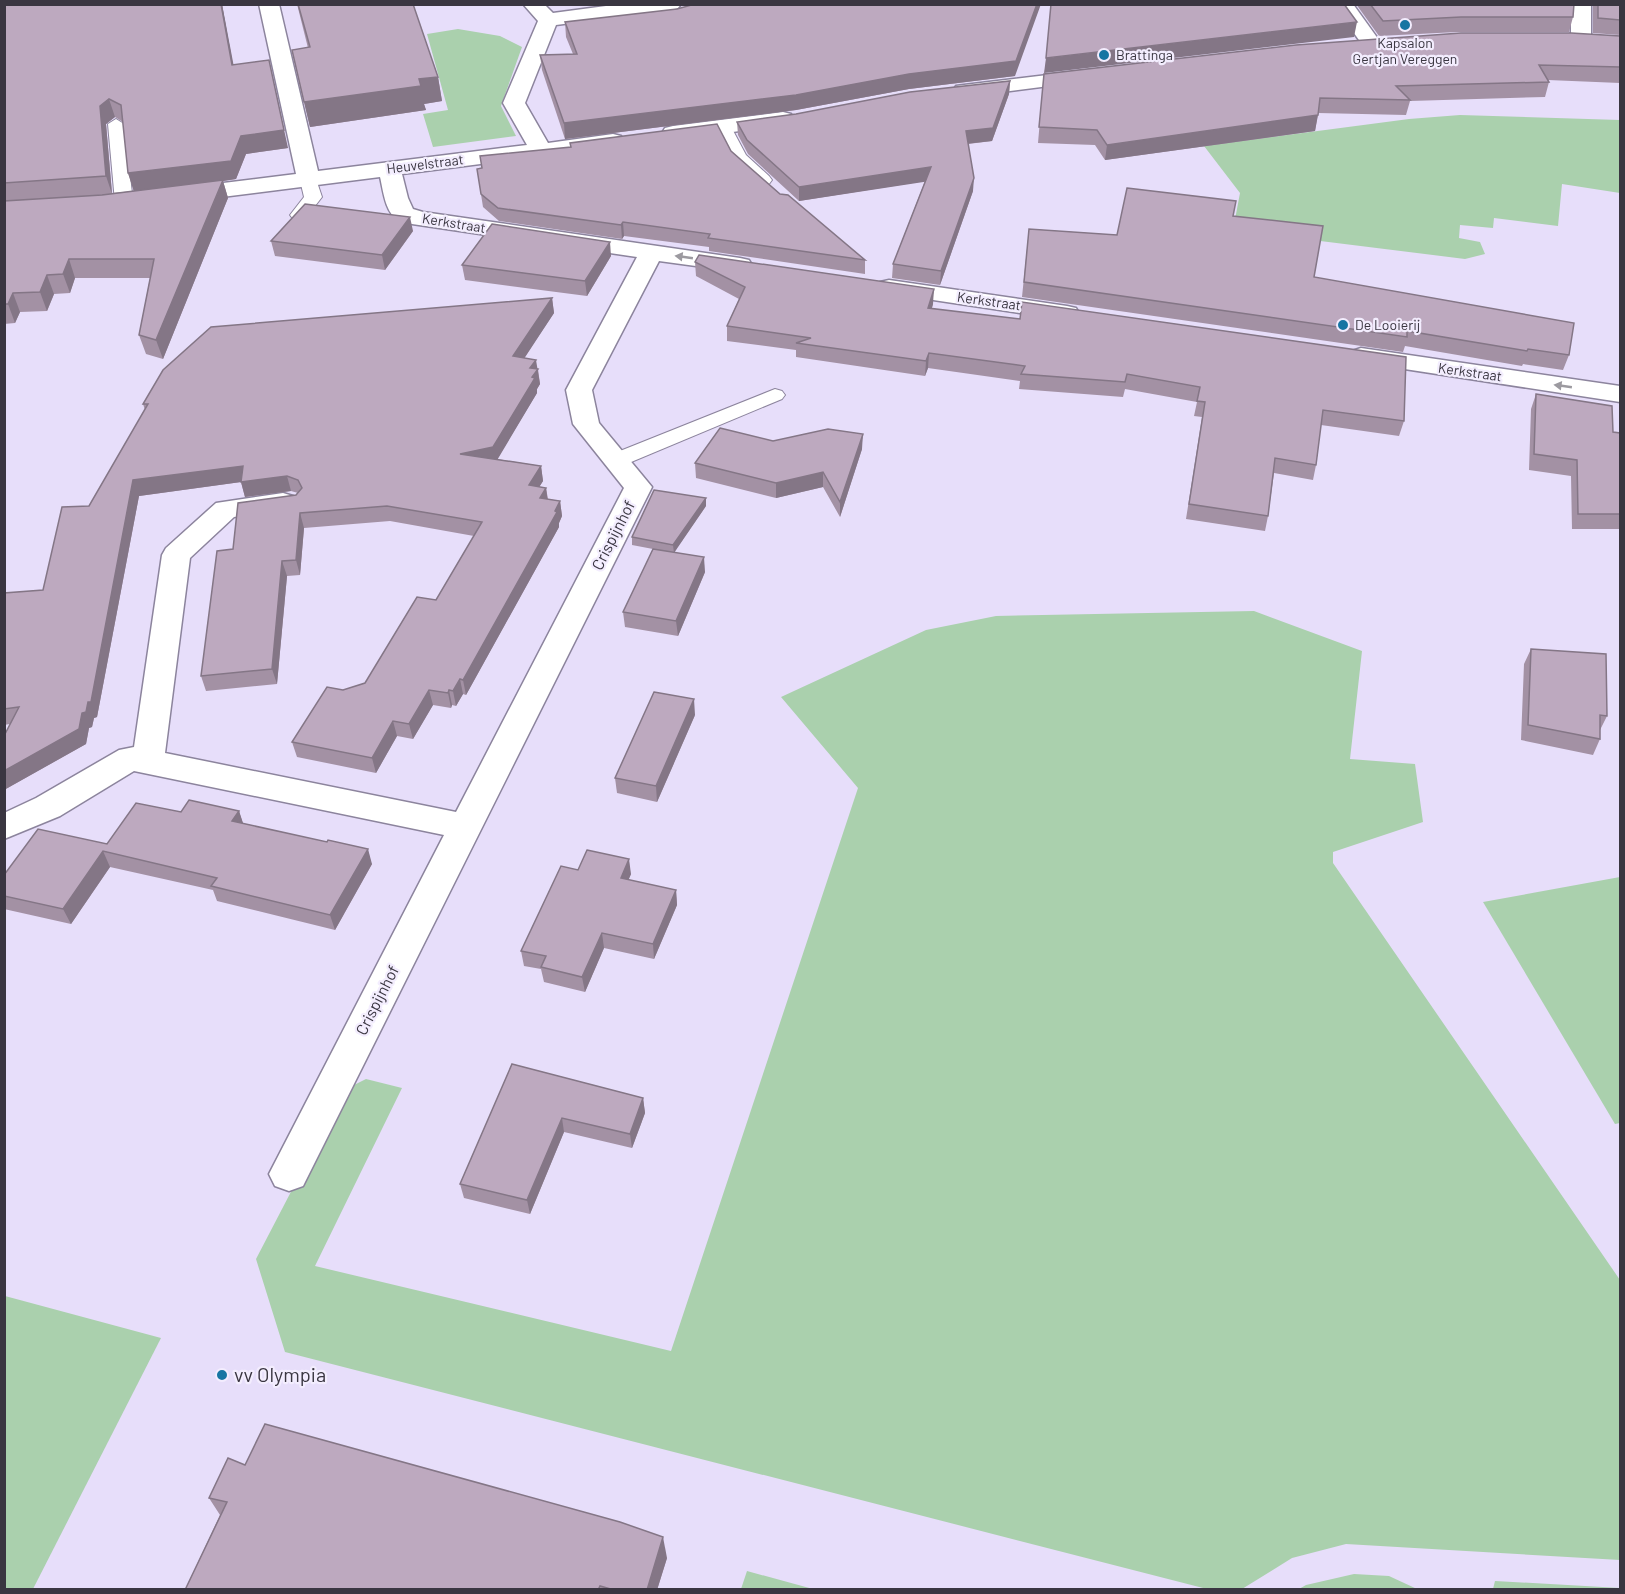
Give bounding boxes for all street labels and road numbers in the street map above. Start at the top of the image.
street label: Heuvelstraat [385,150,464,177]
street label: Kerkstraat [421,209,487,236]
street label: Kerkstraat [956,288,1022,313]
street label: Kerkstraat [1437,359,1503,384]
street label: Crispijnhof [587,497,638,573]
street label: Crispijnhof [351,962,402,1038]

